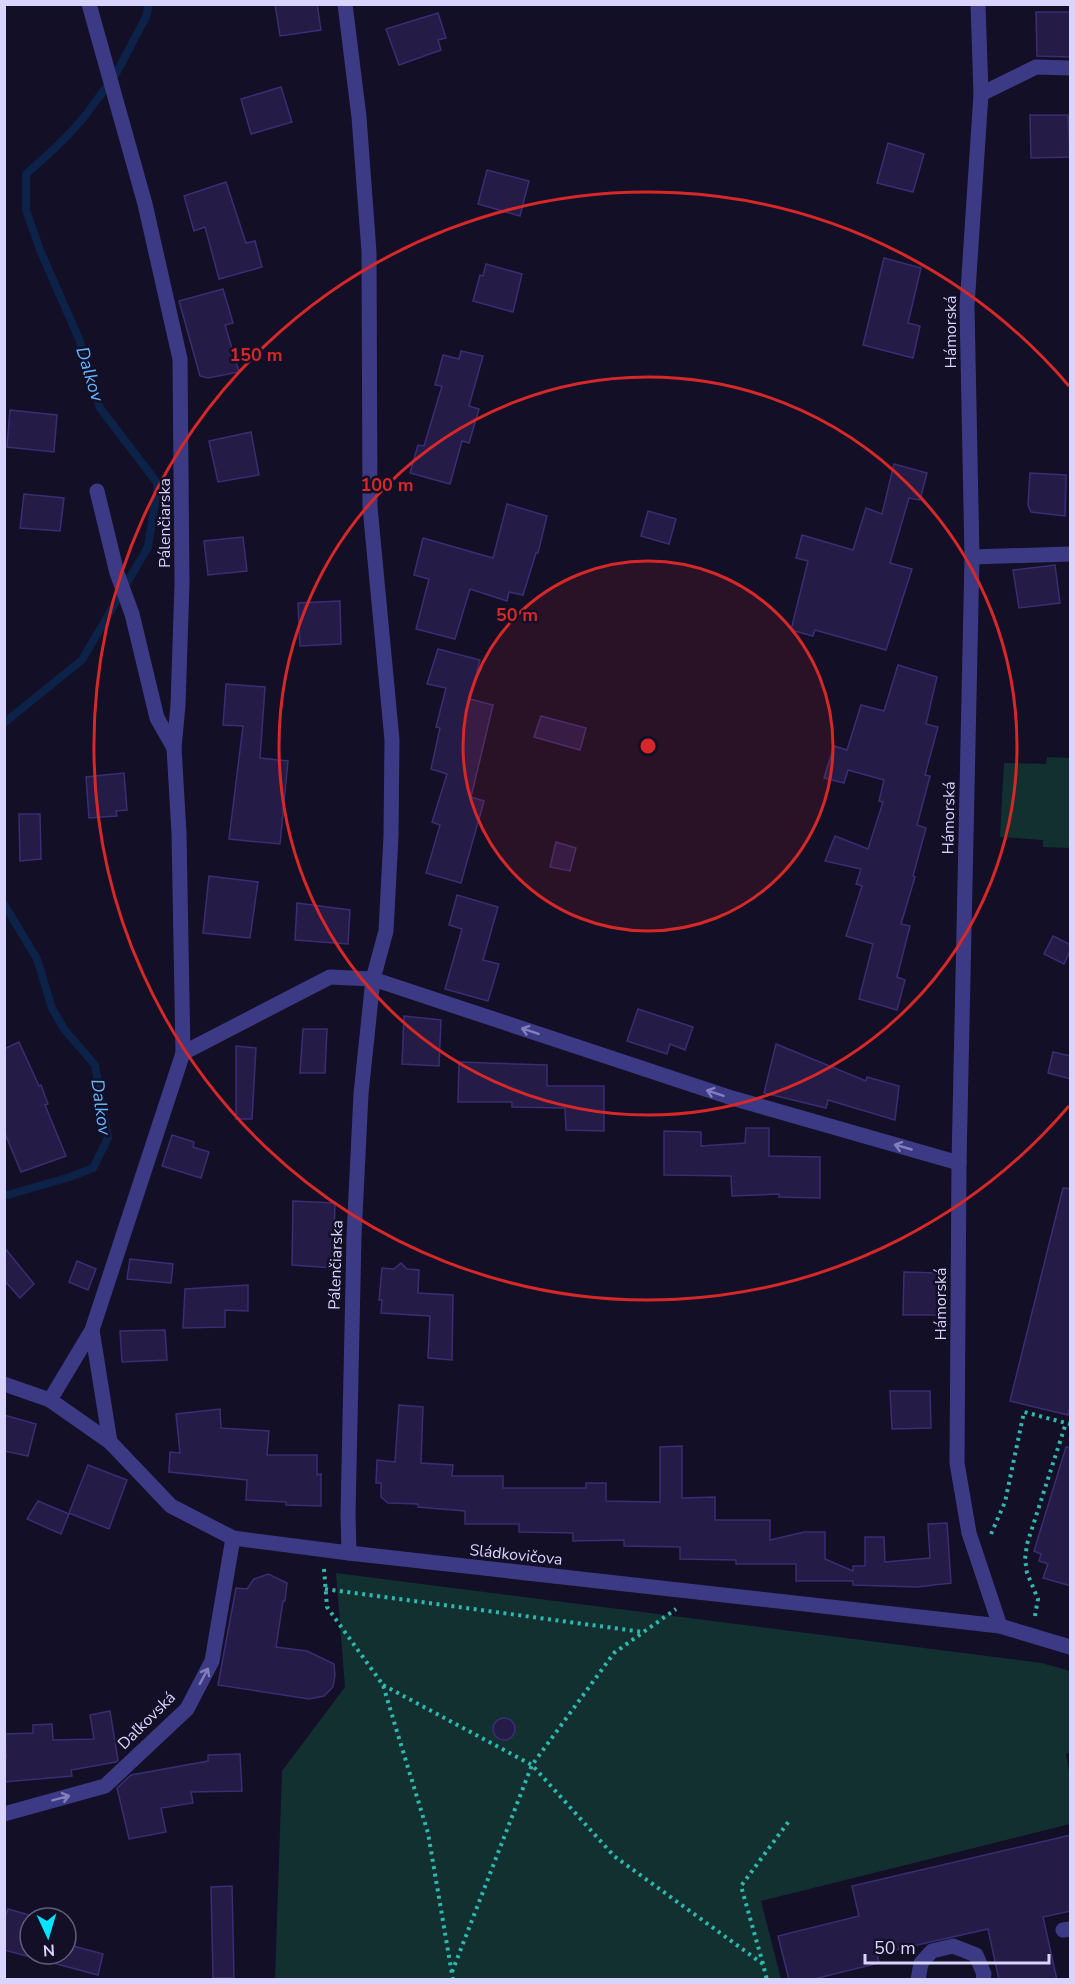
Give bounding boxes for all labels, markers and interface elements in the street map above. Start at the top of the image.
street label: Hámorská [940,296,962,369]
text: 150 m [229,343,283,367]
water label: Dalkov [70,344,110,405]
text: 100 m [360,473,414,497]
street label: Pálenčiarska [154,478,176,568]
text: 50 m [496,603,538,627]
centre of rings [638,736,658,756]
street label: Hámorská [937,781,961,855]
one-way arrow [521,1025,540,1036]
water label: Dalkov [85,1078,117,1137]
one-way arrow [706,1086,725,1097]
one-way arrow [894,1140,913,1152]
street label: Pálenčiarska [323,1220,349,1310]
street label: Hámorská [930,1268,952,1341]
street label: Sládkovičova [468,1539,564,1571]
one-way arrow [198,1668,210,1685]
street label: Daľkovská [113,1687,181,1755]
one-way arrow [51,1792,70,1803]
north arrow [18,1906,78,1966]
scale bar [865,1927,1050,1965]
text: 50 m [874,1936,916,1960]
text: N [42,1939,56,1961]

